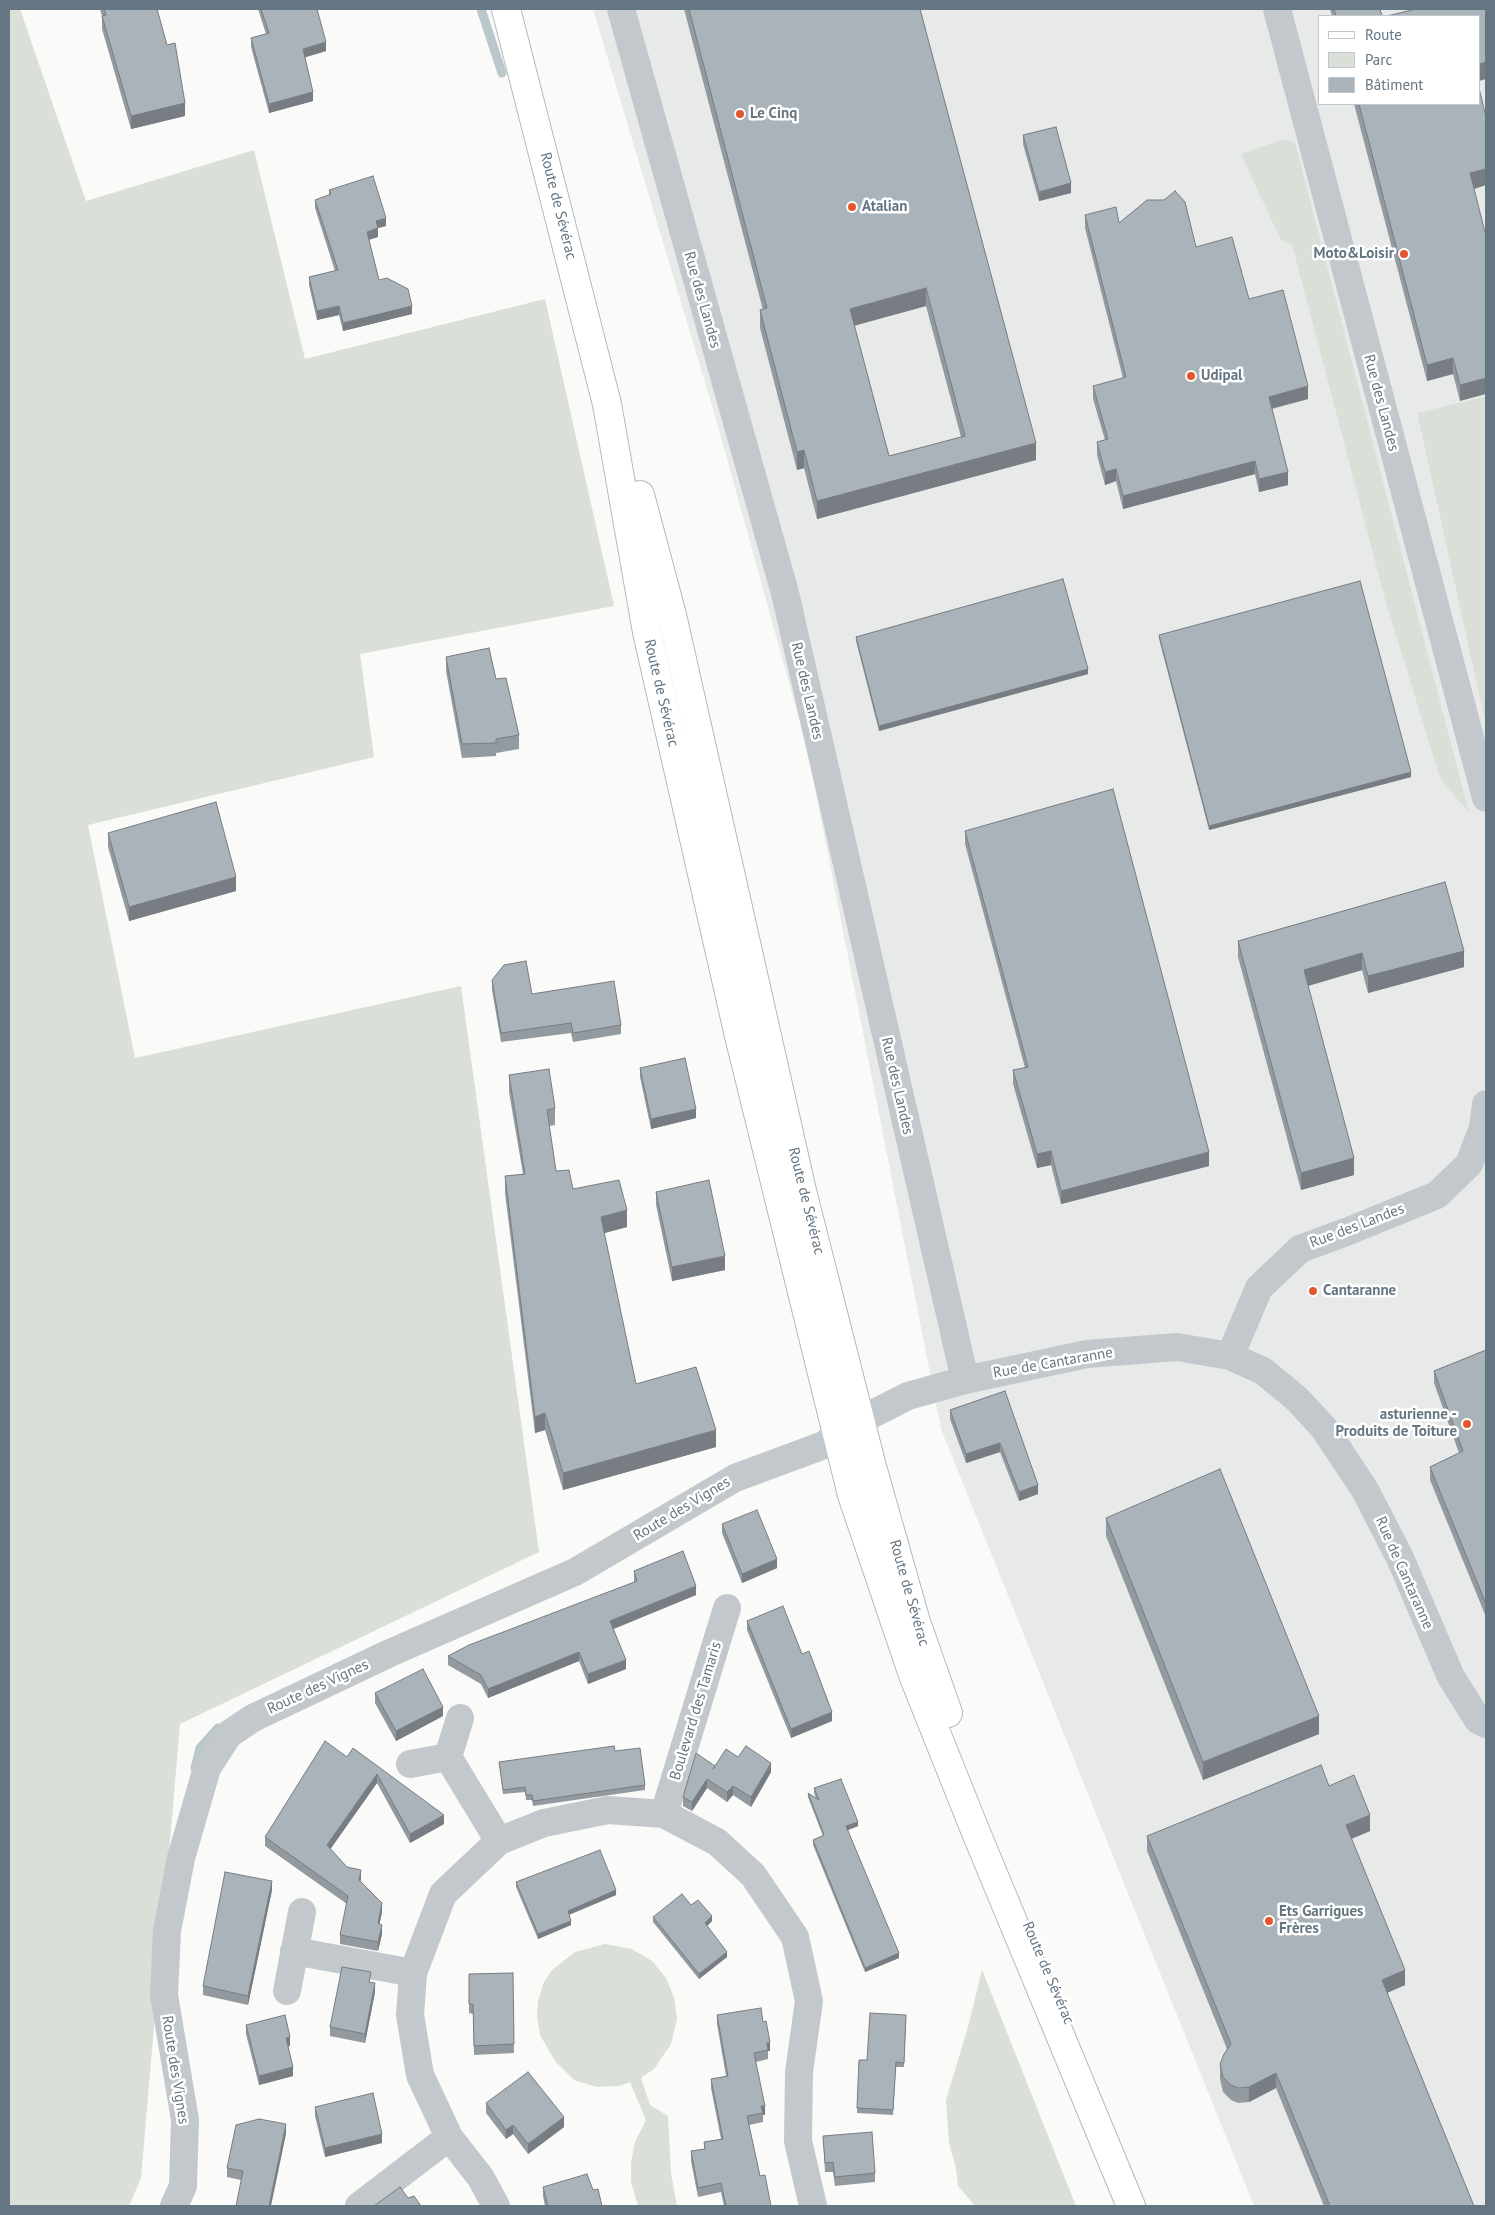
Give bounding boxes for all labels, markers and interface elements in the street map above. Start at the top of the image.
legend [1318,15,1480,105]
text: Route [1365,25,1402,44]
text: Parc [1365,50,1392,69]
text: Bâtiment [1365,75,1423,94]
place label: Le Cinq [750,105,797,123]
marker: Le Cinq [734,108,746,120]
street label: Route de Sévérac [536,151,580,261]
place label: Atalian [862,198,907,216]
marker: Atalian [846,201,858,213]
place label: Moto&Loisir [1314,245,1394,263]
marker: Moto&Loisir [1398,248,1410,260]
street label: Rue des Landes [680,250,724,350]
street label: Rue des Landes [1359,353,1403,453]
place label: Udipal [1201,367,1242,385]
marker: Udipal [1185,370,1197,382]
street label: Route de Sévérac [640,637,682,749]
street label: Rue des Landes [787,640,827,742]
street label: Rue des Landes [877,1035,917,1137]
street label: Route de Sévérac [784,1146,828,1256]
street label: Rue des Landes [1307,1200,1407,1252]
place label: Cantaranne [1323,1282,1396,1300]
marker: Cantaranne [1307,1285,1319,1297]
street label: Rue de Cantaranne [992,1344,1114,1382]
place label: asturienne - Produits de Toiture [1336,1406,1457,1441]
marker: asturienne - Produits de Toiture [1461,1418,1473,1430]
street label: Route des Vignes [630,1473,734,1545]
street label: Rue de Cantaranne [1371,1514,1437,1632]
street label: Route de Sévérac [885,1538,933,1648]
street label: Boulevard des Tamaris [666,1640,726,1782]
street label: Route des Vignes [265,1656,371,1718]
place label: Ets Garrigues Frères [1279,1903,1363,1938]
marker: Ets Garrigues Frères [1263,1915,1275,1927]
street label: Route de Sévérac [1018,1919,1078,2027]
street label: Route des Vignes [158,2014,192,2126]

